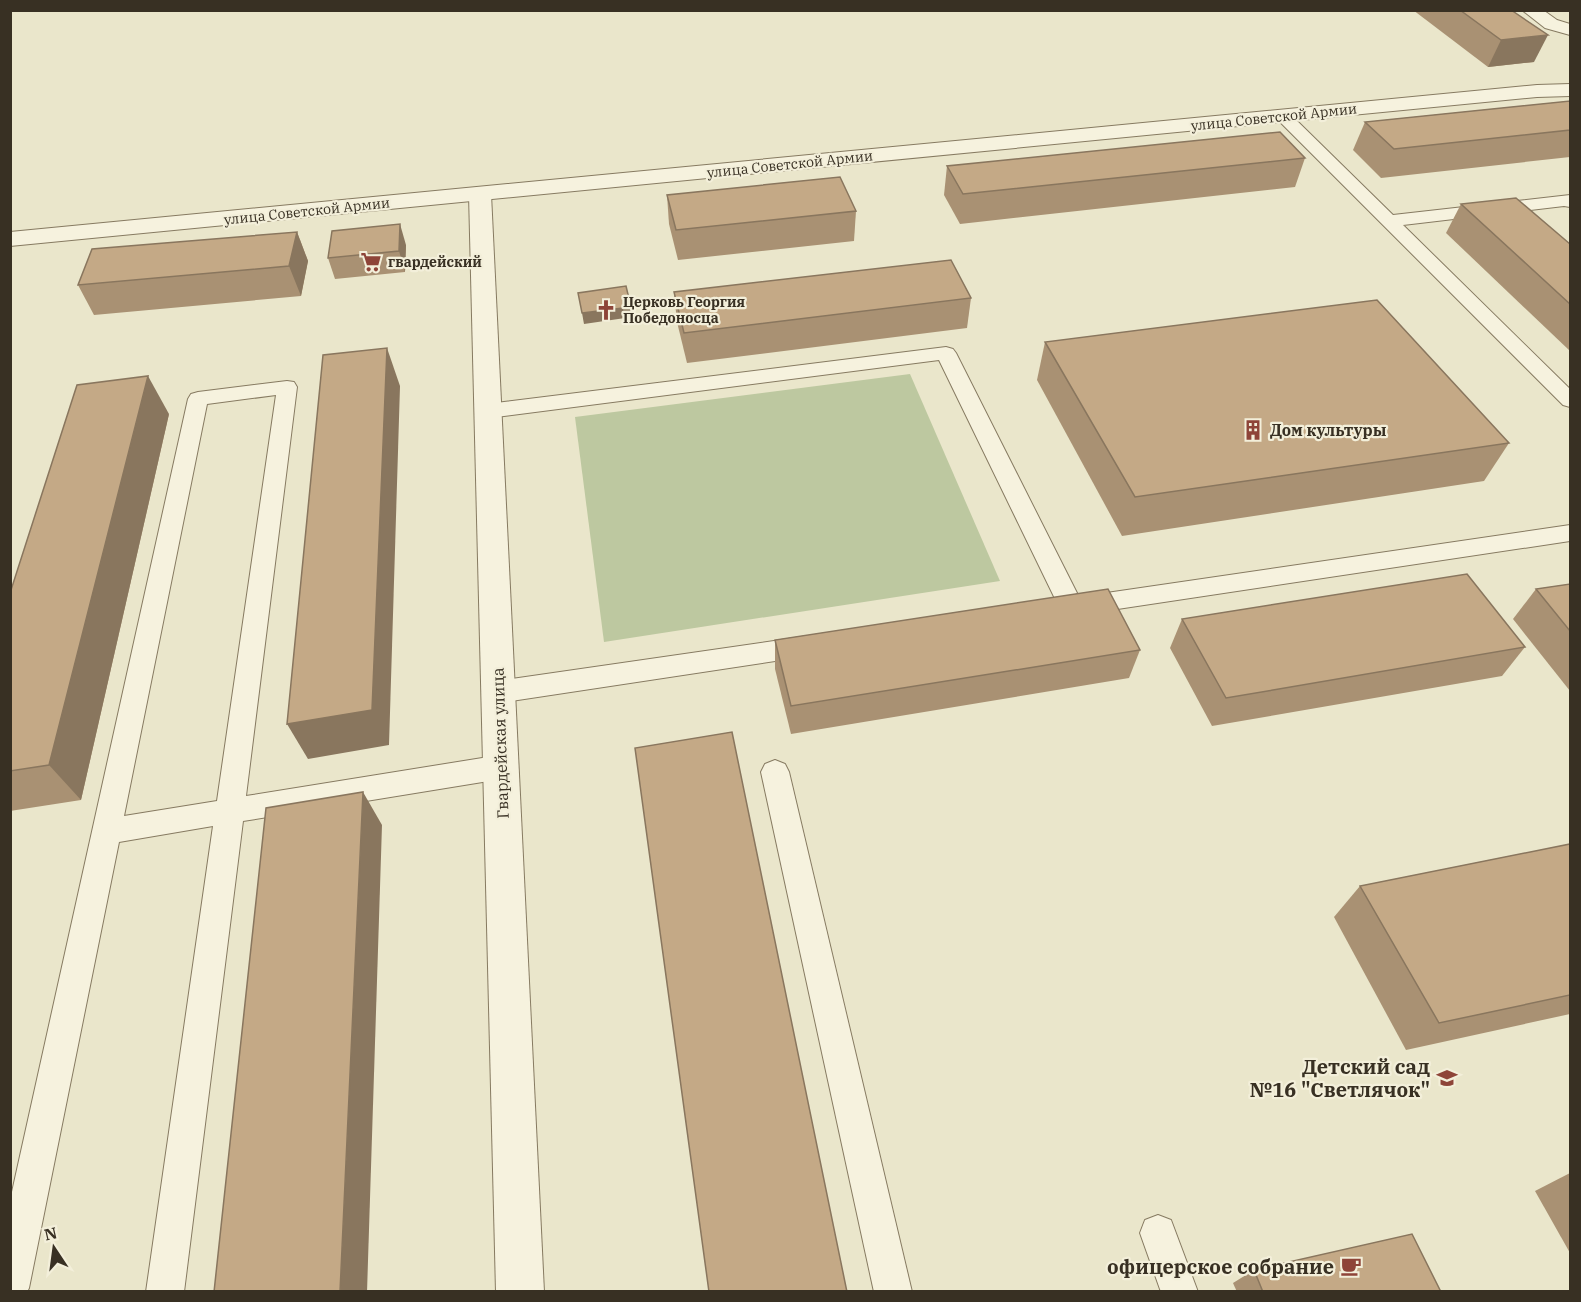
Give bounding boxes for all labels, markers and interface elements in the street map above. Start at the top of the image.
street label: улица Советской Армии [1190,99,1358,135]
street label: улица Советской Армии [706,146,874,182]
street label: улица Советской Армии [223,193,391,229]
supermarket icon: гвардейский [359,250,383,274]
place label: гвардейский [388,253,482,271]
place label: Церковь Георгия Победоносца [623,293,746,327]
church icon: Церковь Георгия Победоносца [594,298,618,322]
building icon: Дом культуры [1241,418,1265,442]
place label: Дом культуры [1270,420,1387,440]
street label: Гвардейская улица [487,667,513,819]
place label: Детский сад №16 "Светлячок" [1249,1053,1430,1103]
school or university icon: Детский сад №16 "Светлячок" [1435,1066,1459,1090]
north arrow [24,1218,84,1278]
text: N [42,1222,59,1245]
place label: офицерское собрание [1107,1253,1334,1280]
cafe icon: офицерское собрание [1339,1254,1363,1278]

